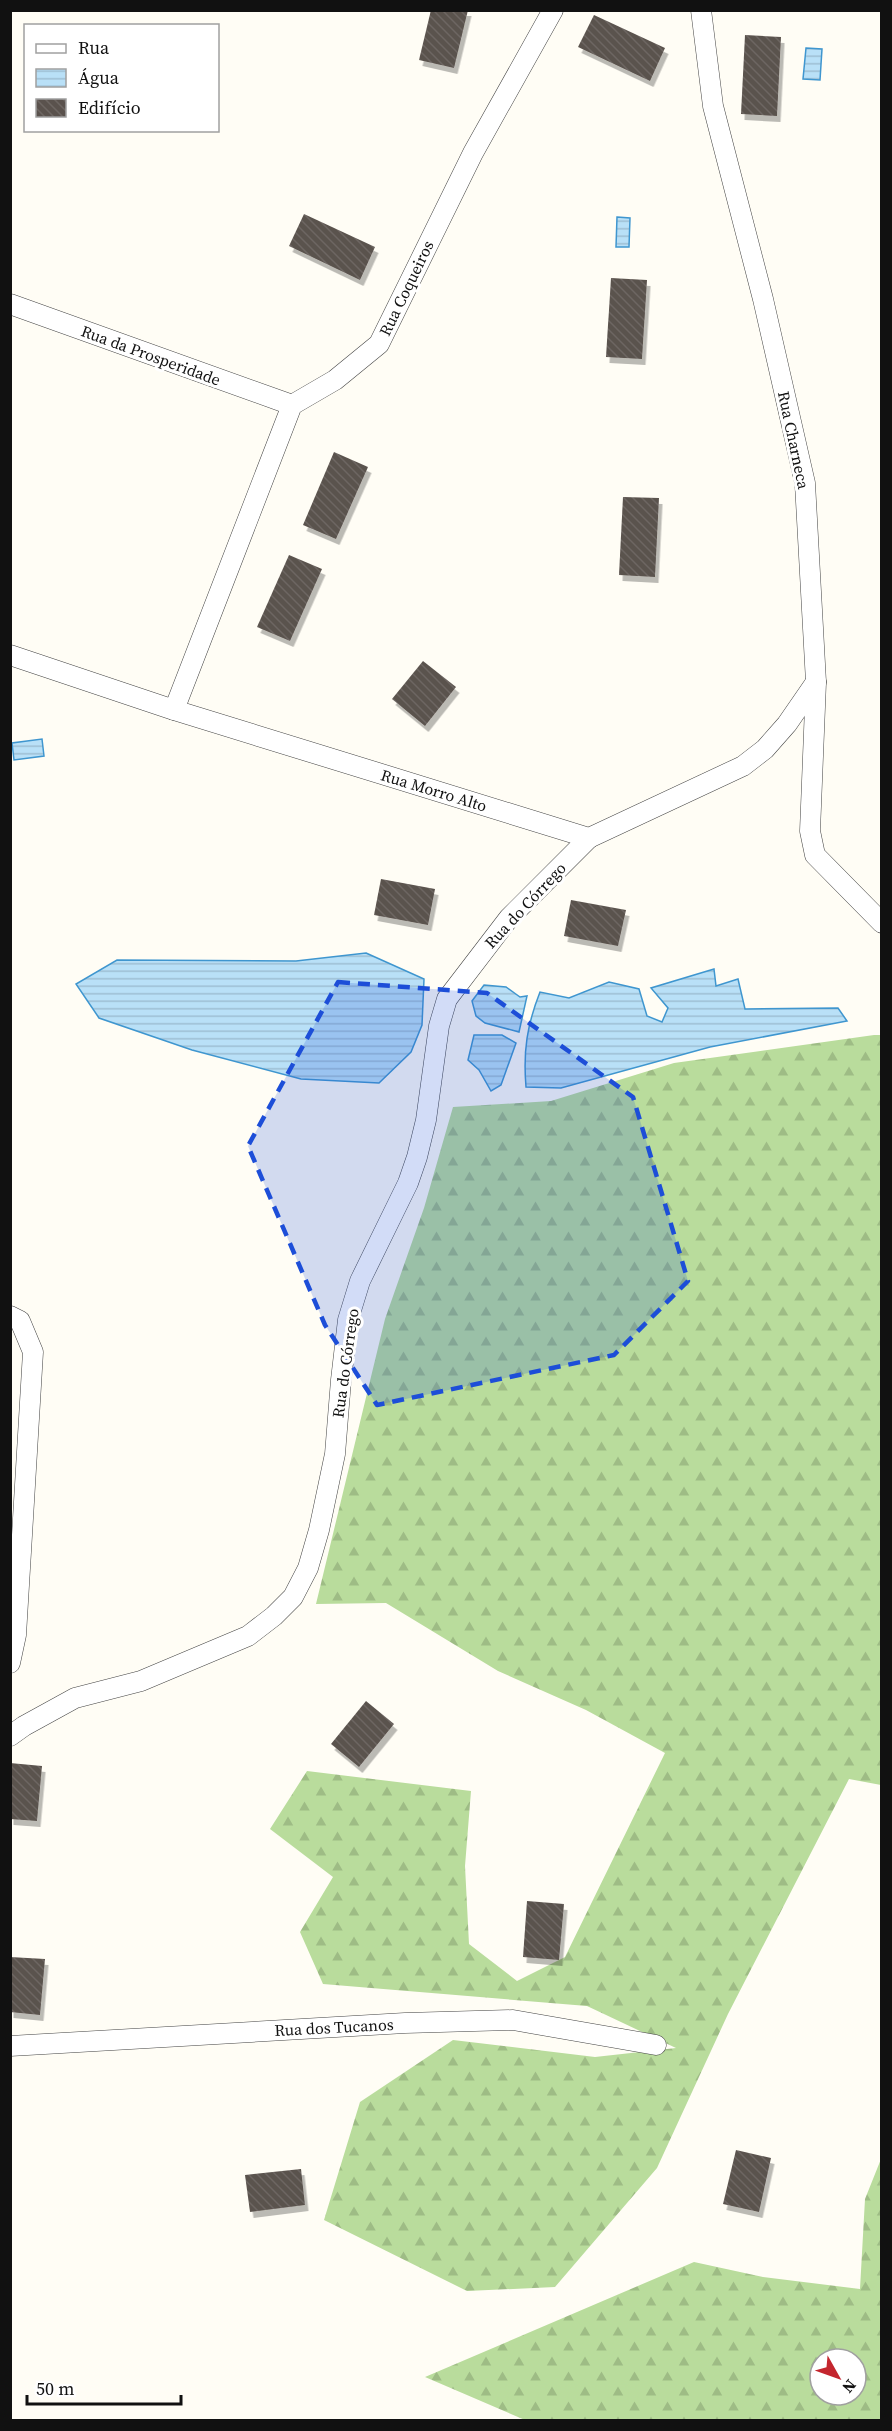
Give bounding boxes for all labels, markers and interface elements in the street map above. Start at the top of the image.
legend [24,24,219,132]
text: Rua [78,35,110,60]
text: Água [78,65,120,90]
text: Edifício [78,95,141,120]
street label: Rua Coqueiros [373,237,439,339]
street label: Rua da Prosperidade [78,320,224,390]
street label: Rua Charneca [773,389,815,492]
street label: Rua Morro Alto [378,763,490,817]
street label: Rua do Córrego [479,857,571,953]
street label: Rua do Córrego [326,1307,364,1419]
street label: Rua dos Tucanos [274,2013,394,2041]
north arrow [808,2347,868,2407]
scale bar [27,2368,182,2406]
text: N [837,2375,862,2398]
text: 50 m [36,2376,74,2401]

